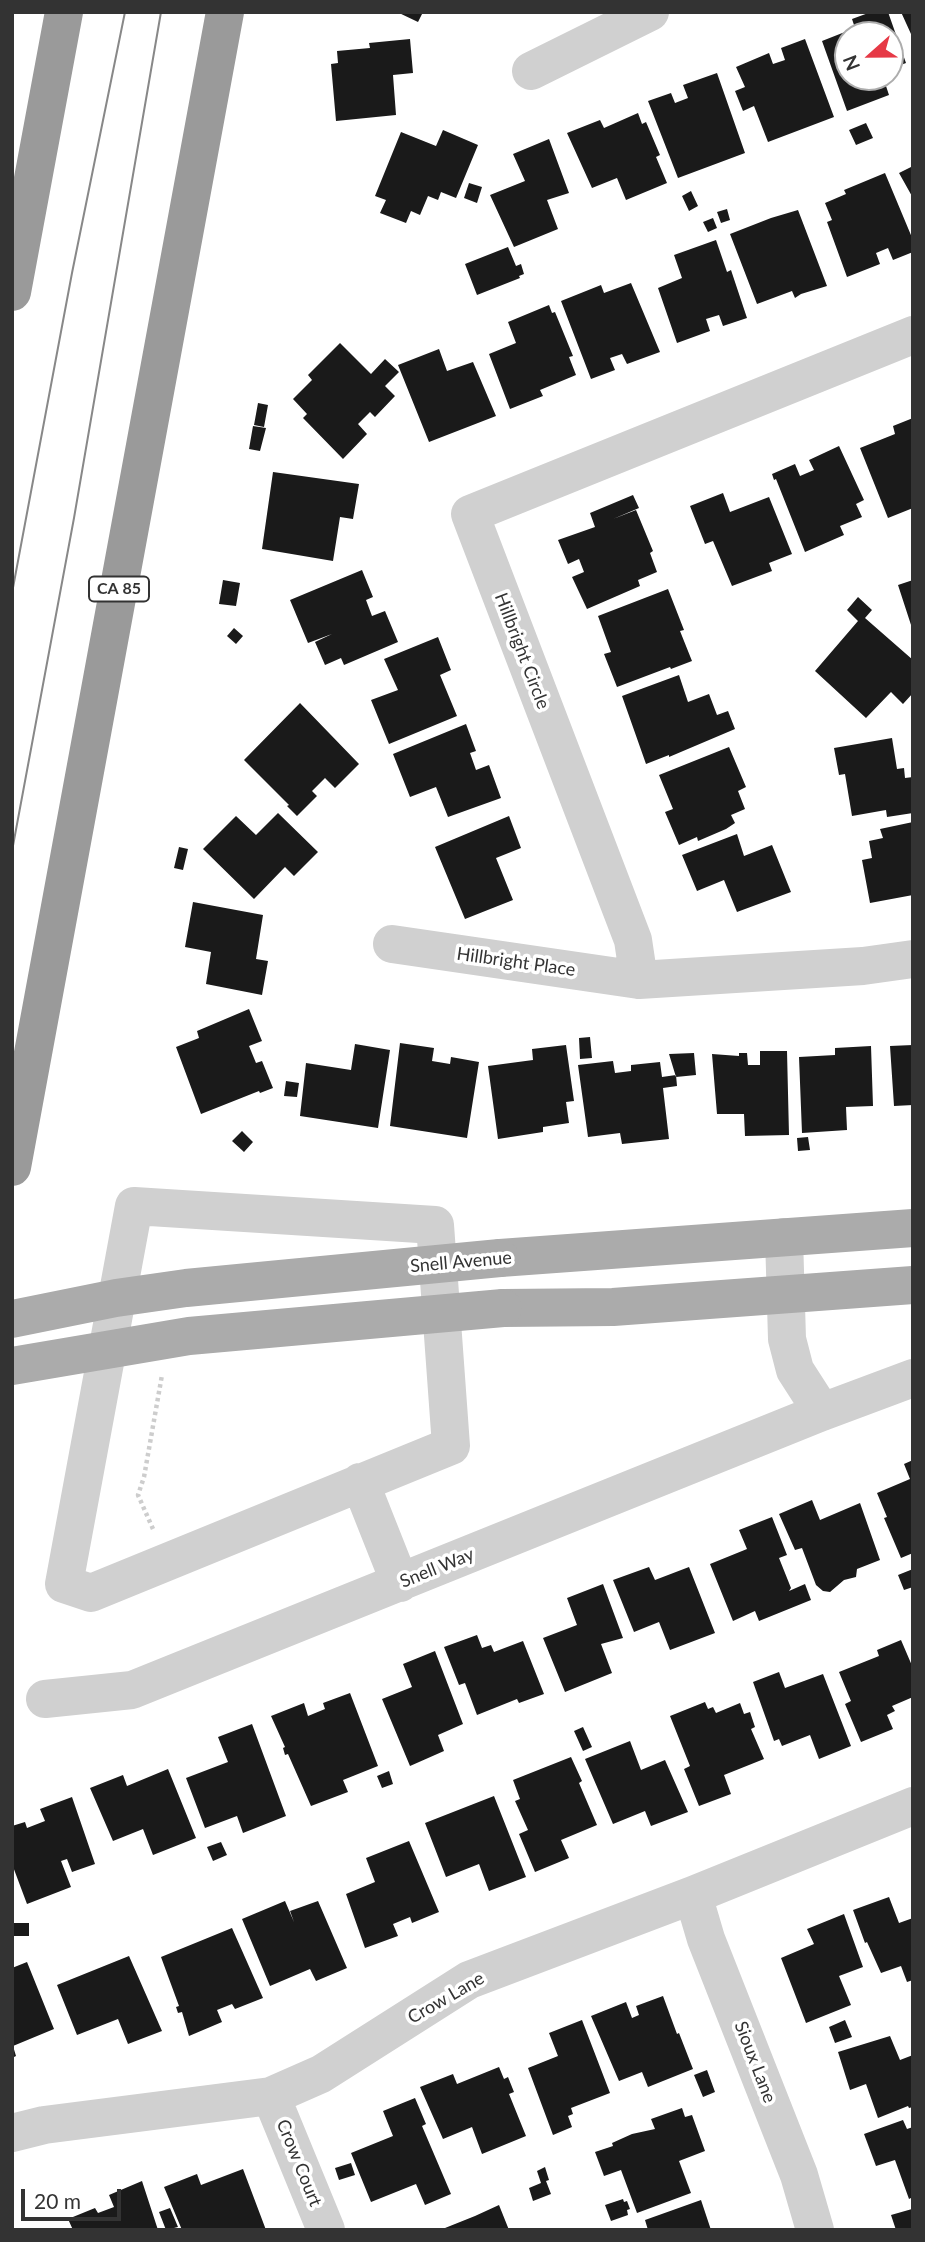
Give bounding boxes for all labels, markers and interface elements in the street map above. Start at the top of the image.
north arrow [834,21,904,91]
text: N [837,52,864,74]
road number: CA 85 [89,576,149,602]
street label: Hillbright Circle [490,590,554,712]
street label: Hillbright Place [455,943,577,981]
street label: Snell Avenue [409,1247,513,1277]
street label: Snell Way [397,1543,477,1593]
street label: Crow Lane [404,1967,488,2029]
street label: Sioux Lane [730,2018,780,2106]
street label: Crow Court [272,2116,326,2210]
scale bar [24,2176,124,2220]
text: 20 m [34,2188,81,2213]

